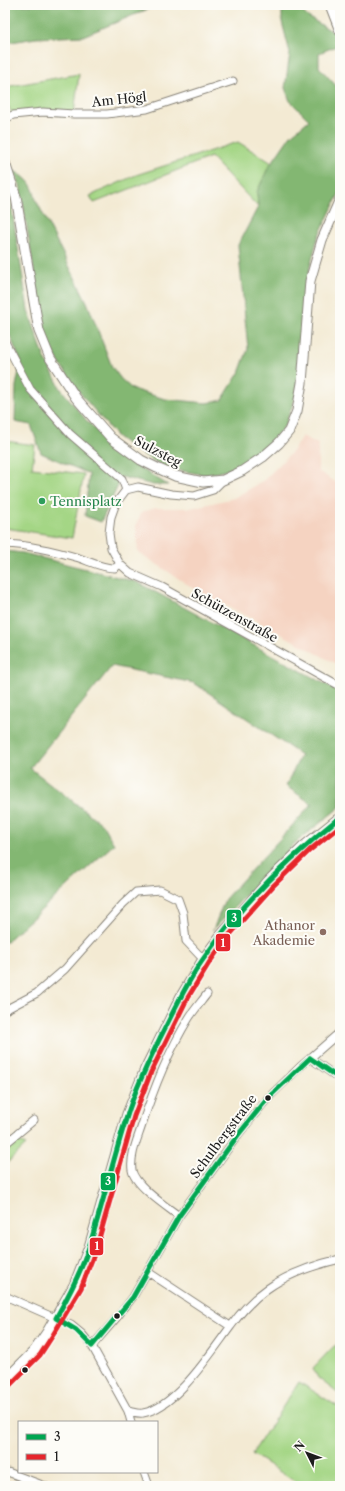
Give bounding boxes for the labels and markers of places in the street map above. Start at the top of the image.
place label: Tennisplatz [50,493,122,509]
marker: Tennisplatz [37,496,47,506]
place label: Athanor Akademie [252,917,316,948]
marker: Athanor Akademie [318,927,328,937]
unlabelled marker [263,1093,273,1103]
unlabelled marker [112,1311,122,1321]
unlabelled marker [20,1365,30,1375]

